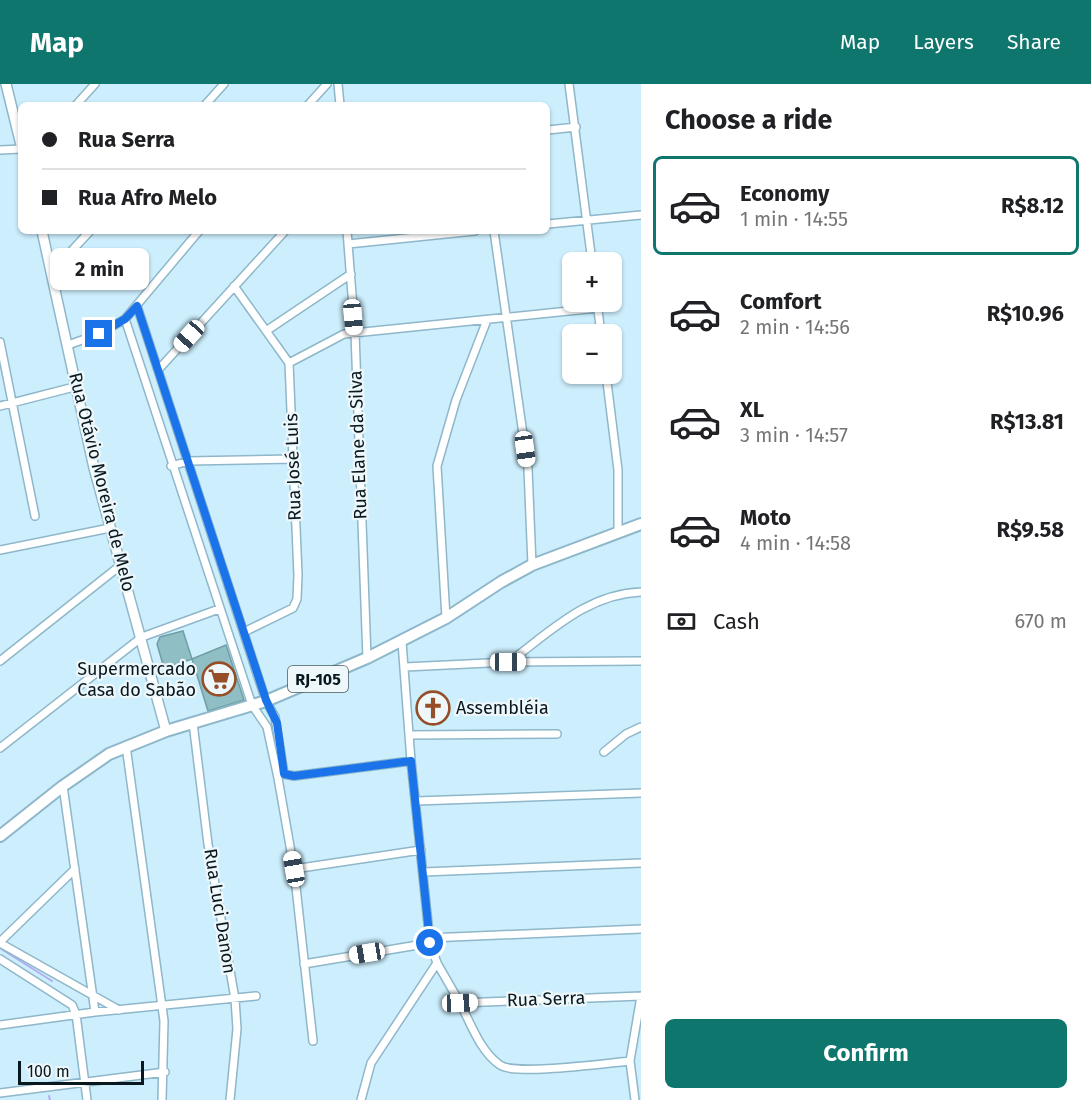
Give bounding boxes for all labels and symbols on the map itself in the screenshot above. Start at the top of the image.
callout: 2 min [50,247,148,289]
car [342,298,364,336]
car [170,317,208,355]
route end [85,320,112,347]
street label: Rua Otávio Moreira de Melo [64,370,140,594]
street label: Rua Elane da Silva [344,370,372,520]
street label: Rua José Luis [280,413,306,521]
car [514,430,536,468]
car [490,653,526,671]
place label: Supermercado Casa do Sabão [77,658,196,701]
supermarket icon: Supermercado Casa do Sabão [201,661,237,697]
road number: RJ-105 [288,666,348,692]
church icon: Assembléia [415,690,451,726]
place label: Assembléia [456,697,549,719]
street label: Rua Luci Danon [199,847,241,975]
car [282,850,306,888]
route start [416,929,443,956]
car [348,941,386,965]
street label: Rua Serra [506,987,586,1011]
car [442,993,478,1013]
scale bar [18,1058,144,1086]

